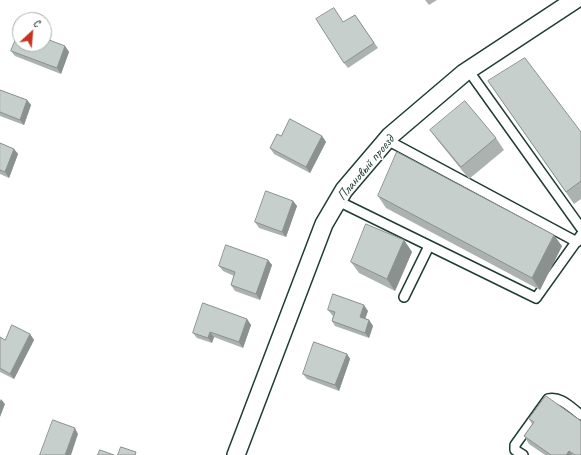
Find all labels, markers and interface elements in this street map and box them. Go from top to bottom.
north arrow [12,12,52,52]
text: С [31,15,42,30]
street label: Плановый проезд [334,132,398,204]

